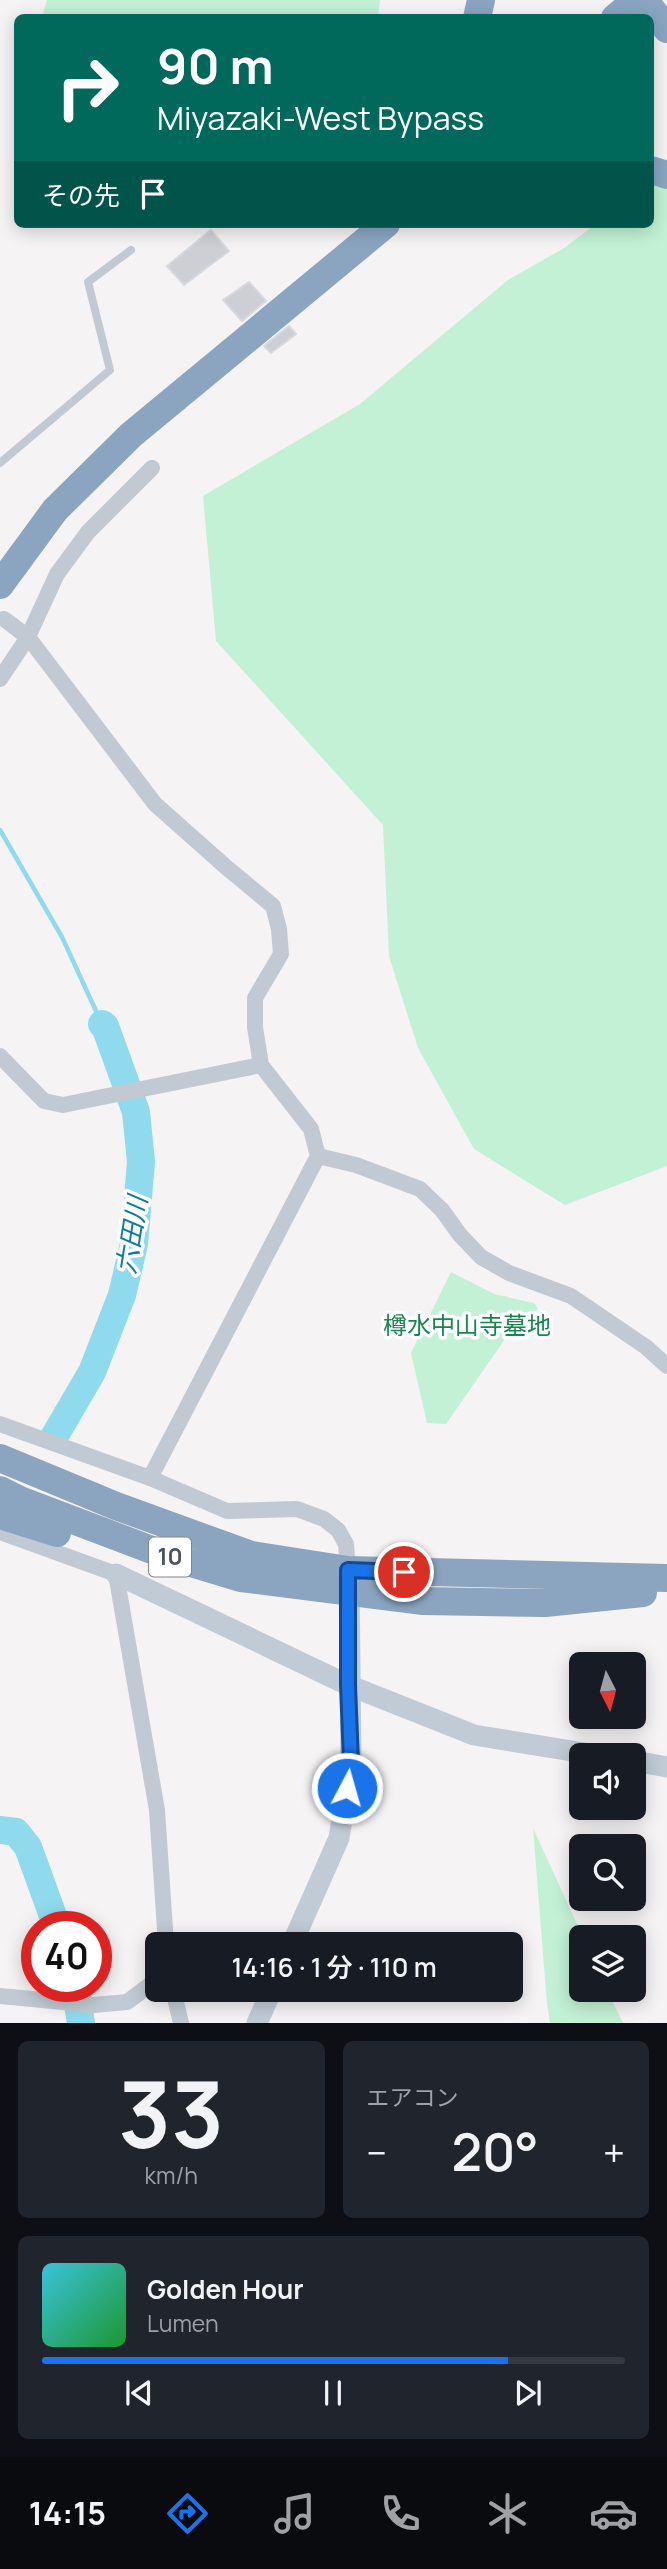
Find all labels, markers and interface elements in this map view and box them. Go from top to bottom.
text: 90 m [157,32,274,99]
icon: right [42,42,133,133]
text: Miyazaki-West Bypass [157,96,484,140]
icon: arrive [134,175,172,213]
text: その先 [42,177,120,213]
water label: 六田川 [107,1191,155,1276]
park label: 樽水中山寺墓地 [383,1308,551,1341]
road number: 10 [149,1538,191,1576]
pin [374,1542,434,1602]
icon: arrive [385,1553,423,1591]
north arrow [569,1652,646,1729]
map controls [569,1652,646,2002]
button: sound [569,1743,646,1820]
position arrow [310,1751,384,1825]
button: search [569,1834,646,1911]
speed limit sign: 40 [21,1911,112,2002]
button: layers [569,1925,646,2002]
text: 14:16 · 1 分 · 110 m [231,1949,437,1985]
text: 33 [118,2051,224,2175]
text: エアコン [367,2081,459,2113]
text: 20° [451,2116,539,2187]
text: − [367,2126,387,2178]
text: + [603,2126,625,2178]
text: km/h [145,2159,198,2191]
text: Golden Hour [147,2271,304,2307]
text: Lumen [147,2307,219,2339]
icon: previous [120,2374,158,2412]
icon: pause [314,2374,352,2412]
icon: next [509,2374,547,2412]
icon: directions [163,2489,212,2538]
icon: music [270,2489,319,2538]
icon: phone [376,2489,425,2538]
icon: climate [483,2489,532,2538]
icon: car [589,2489,638,2538]
text: 14:15 [29,2491,106,2535]

